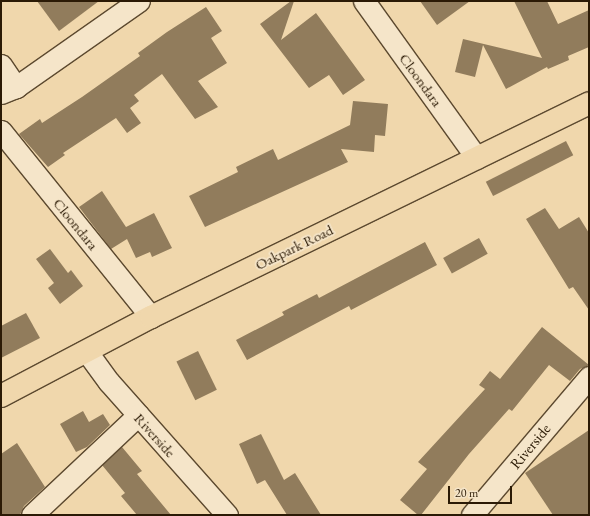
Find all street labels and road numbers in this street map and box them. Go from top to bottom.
street label: Cloondara [396,50,446,110]
street label: Cloondara [50,194,102,254]
street label: Oakpark Road [252,220,336,274]
street label: Riverside [130,409,180,461]
street label: Riverside [506,420,554,472]

